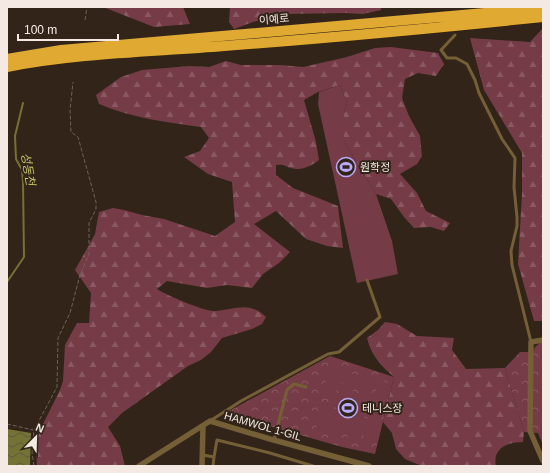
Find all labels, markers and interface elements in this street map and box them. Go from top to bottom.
street label: 이예로 [258,12,290,26]
scale bar [18,16,118,42]
text: 100 m [24,23,57,37]
water label: 성동천 [18,151,38,188]
sports icon: 원학정 [335,156,357,178]
place label: 원학정 [360,161,390,173]
sports icon: 테니스장 [337,397,359,419]
place label: 테니스장 [362,402,402,414]
street label: HAMWOL 1-GIL [223,409,303,443]
north arrow [16,417,56,457]
text: N [34,421,46,435]

